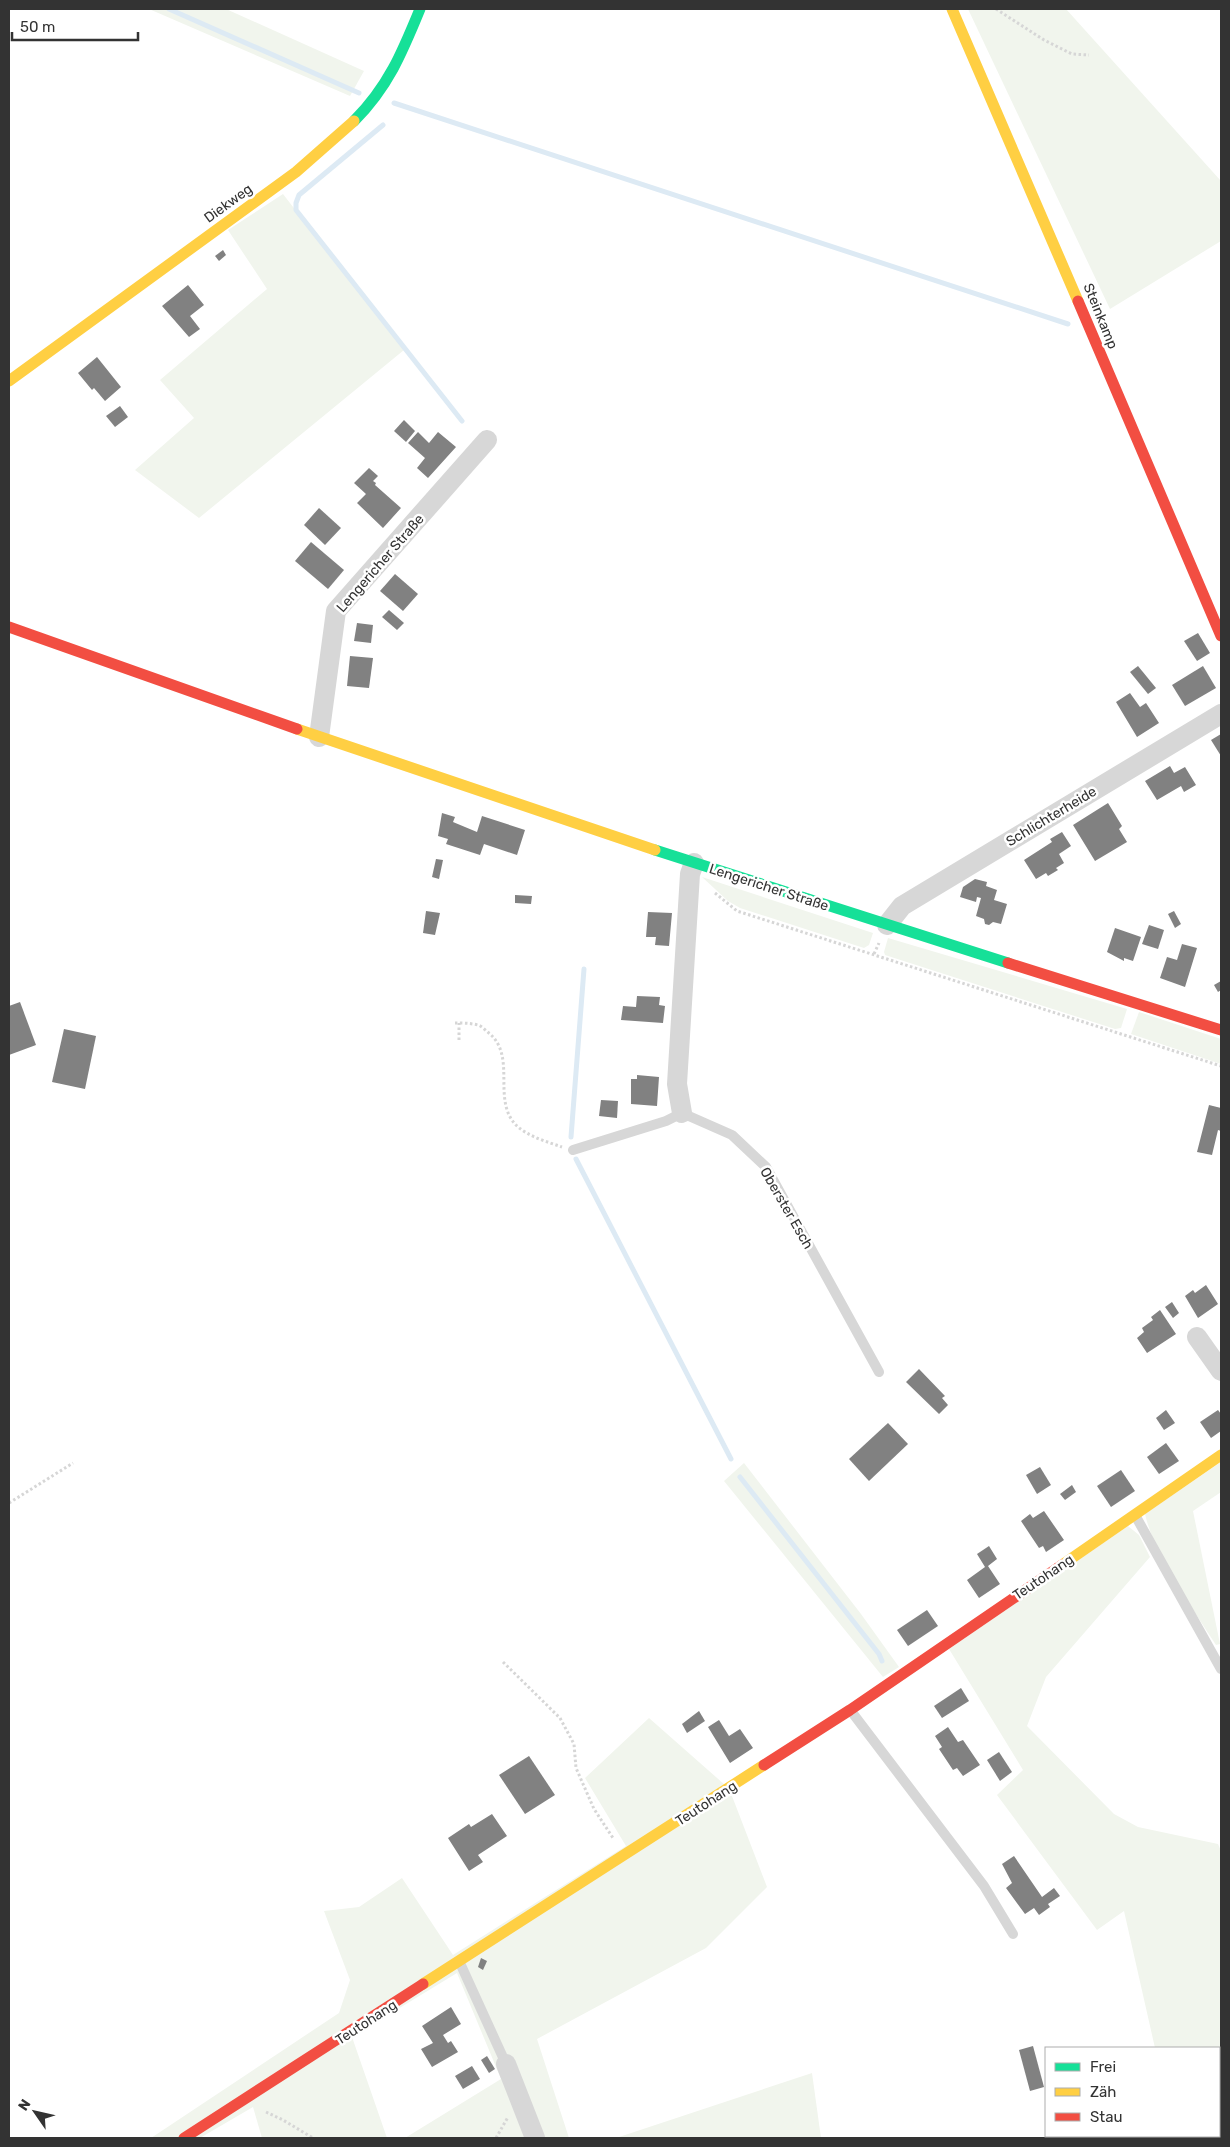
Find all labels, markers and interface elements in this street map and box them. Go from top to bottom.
scale bar [12,10,139,42]
text: 50 m [20,18,55,36]
street label: Diekweg [201,180,256,227]
street label: Steinkamp [1080,281,1121,352]
street label: Lengericher Straße [333,511,428,616]
street label: Schlichterheide [1003,783,1100,850]
street label: Lengericher Straße [707,860,831,915]
street label: Oberster Esch [756,1164,817,1252]
street label: Teutohang [1010,1551,1077,1604]
street label: Teutohang [672,1777,740,1830]
street label: Teutohang [332,1996,400,2049]
legend [1045,2047,1220,2137]
text: Frei [1090,2058,1116,2076]
text: Zäh [1090,2083,1116,2101]
north arrow [10,2087,60,2137]
text: N [15,2096,35,2114]
text: Stau [1090,2108,1123,2126]

